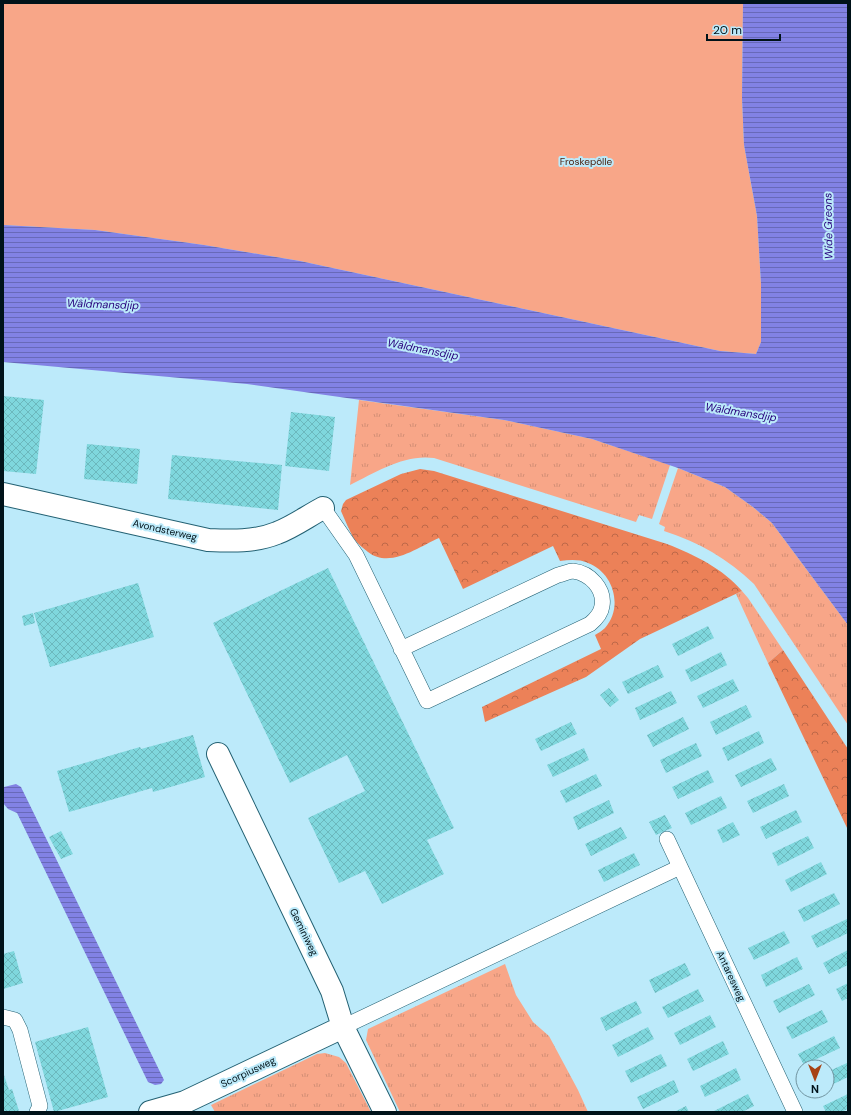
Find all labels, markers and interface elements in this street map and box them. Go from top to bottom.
scale bar [707,16,780,42]
text: 20 m [713,22,742,38]
park label: Froskepôlle [560,155,613,168]
water label: Wide Greons [820,192,836,259]
water label: Wâldmansdjip [67,296,139,312]
water label: Wâldmansdjip [386,335,460,363]
water label: Wâldmansdjip [704,399,778,425]
street label: Avondsterweg [132,516,199,544]
street label: Geminiweg [287,906,321,958]
street label: Antaresweg [714,949,749,1004]
street label: Scorpiusweg [218,1053,278,1090]
north arrow [795,1059,835,1099]
text: N [811,1082,819,1096]

